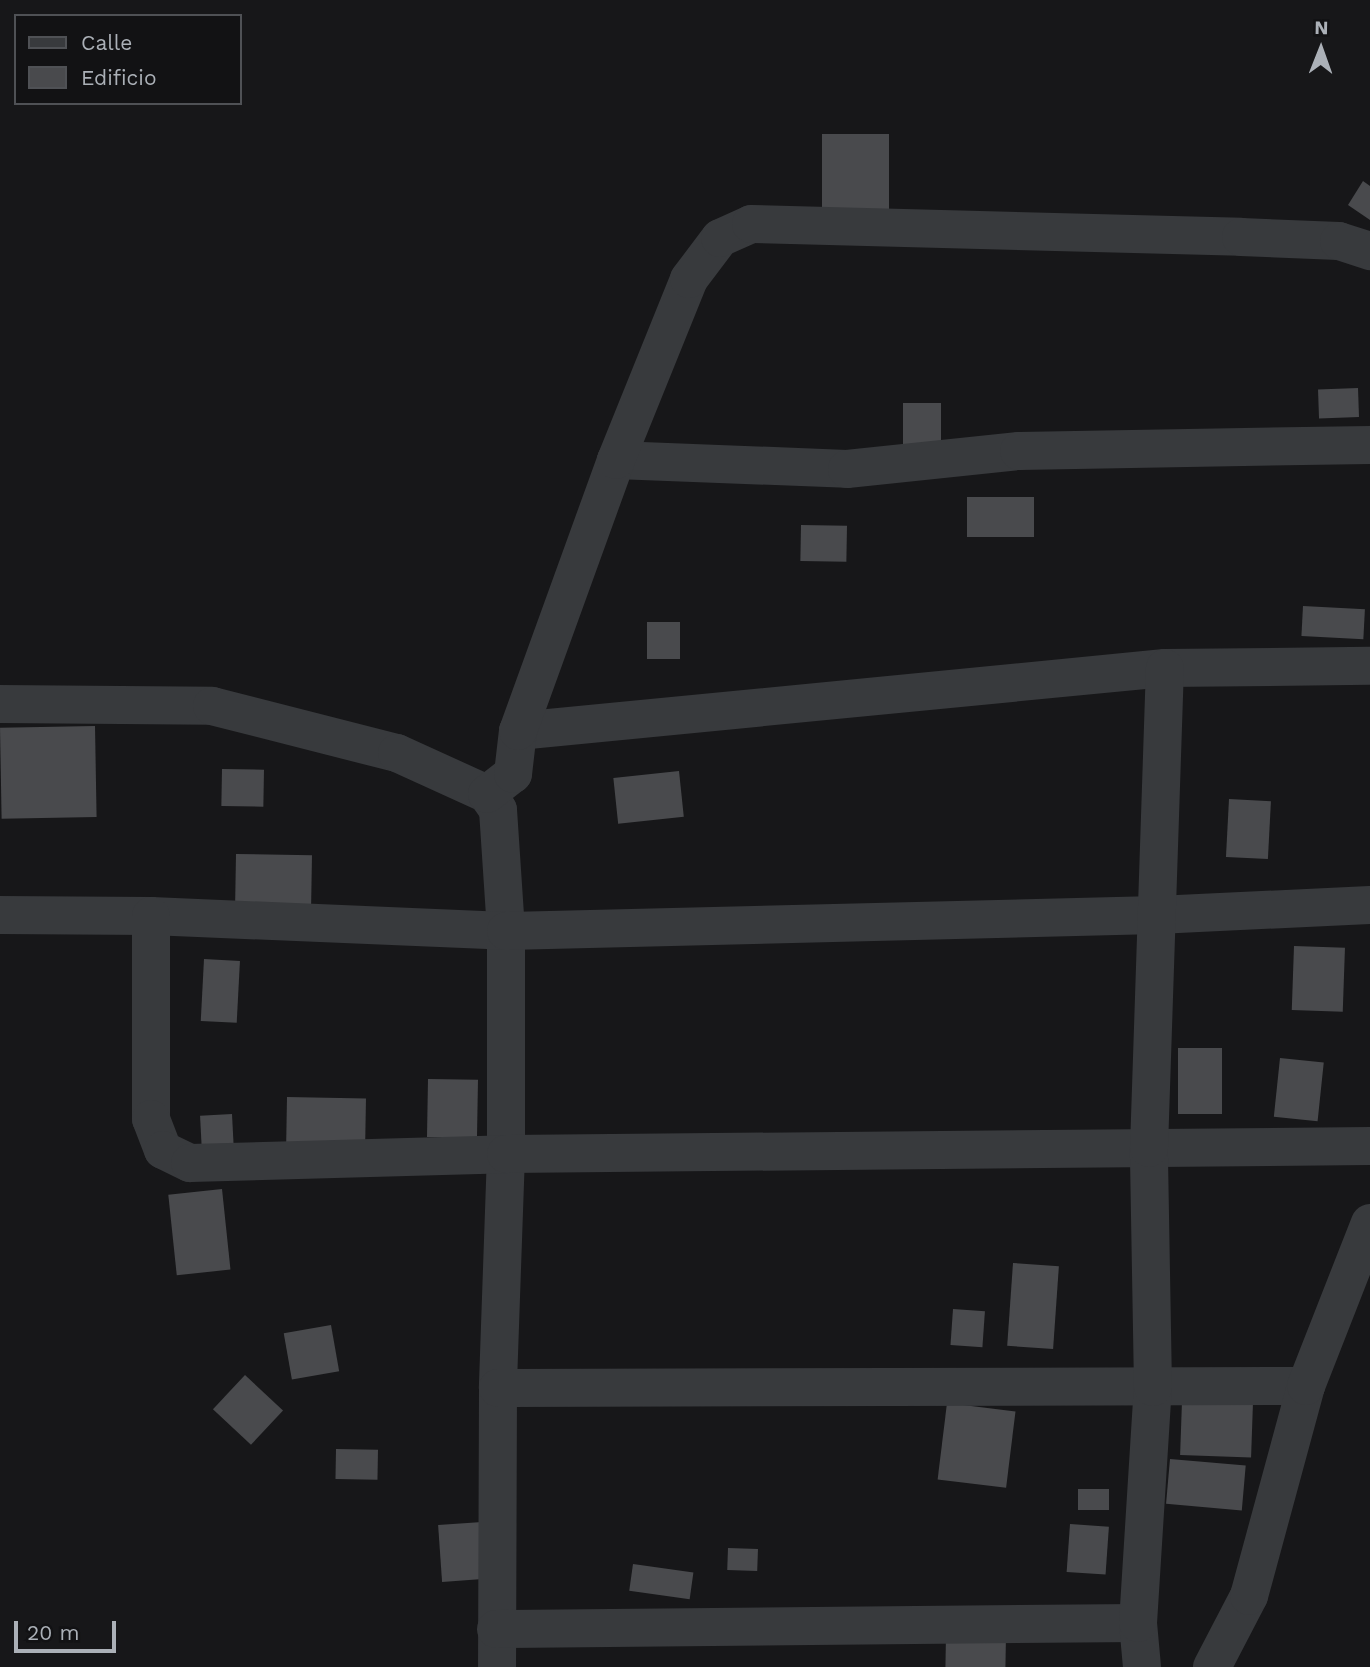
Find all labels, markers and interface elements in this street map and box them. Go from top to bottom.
legend [14,14,242,105]
north arrow [1286,14,1356,84]
text: N [1314,16,1329,39]
text: Calle [81,30,132,55]
text: Edificio [81,65,157,90]
scale bar [18,1608,119,1652]
text: 20 m [27,1620,79,1645]

